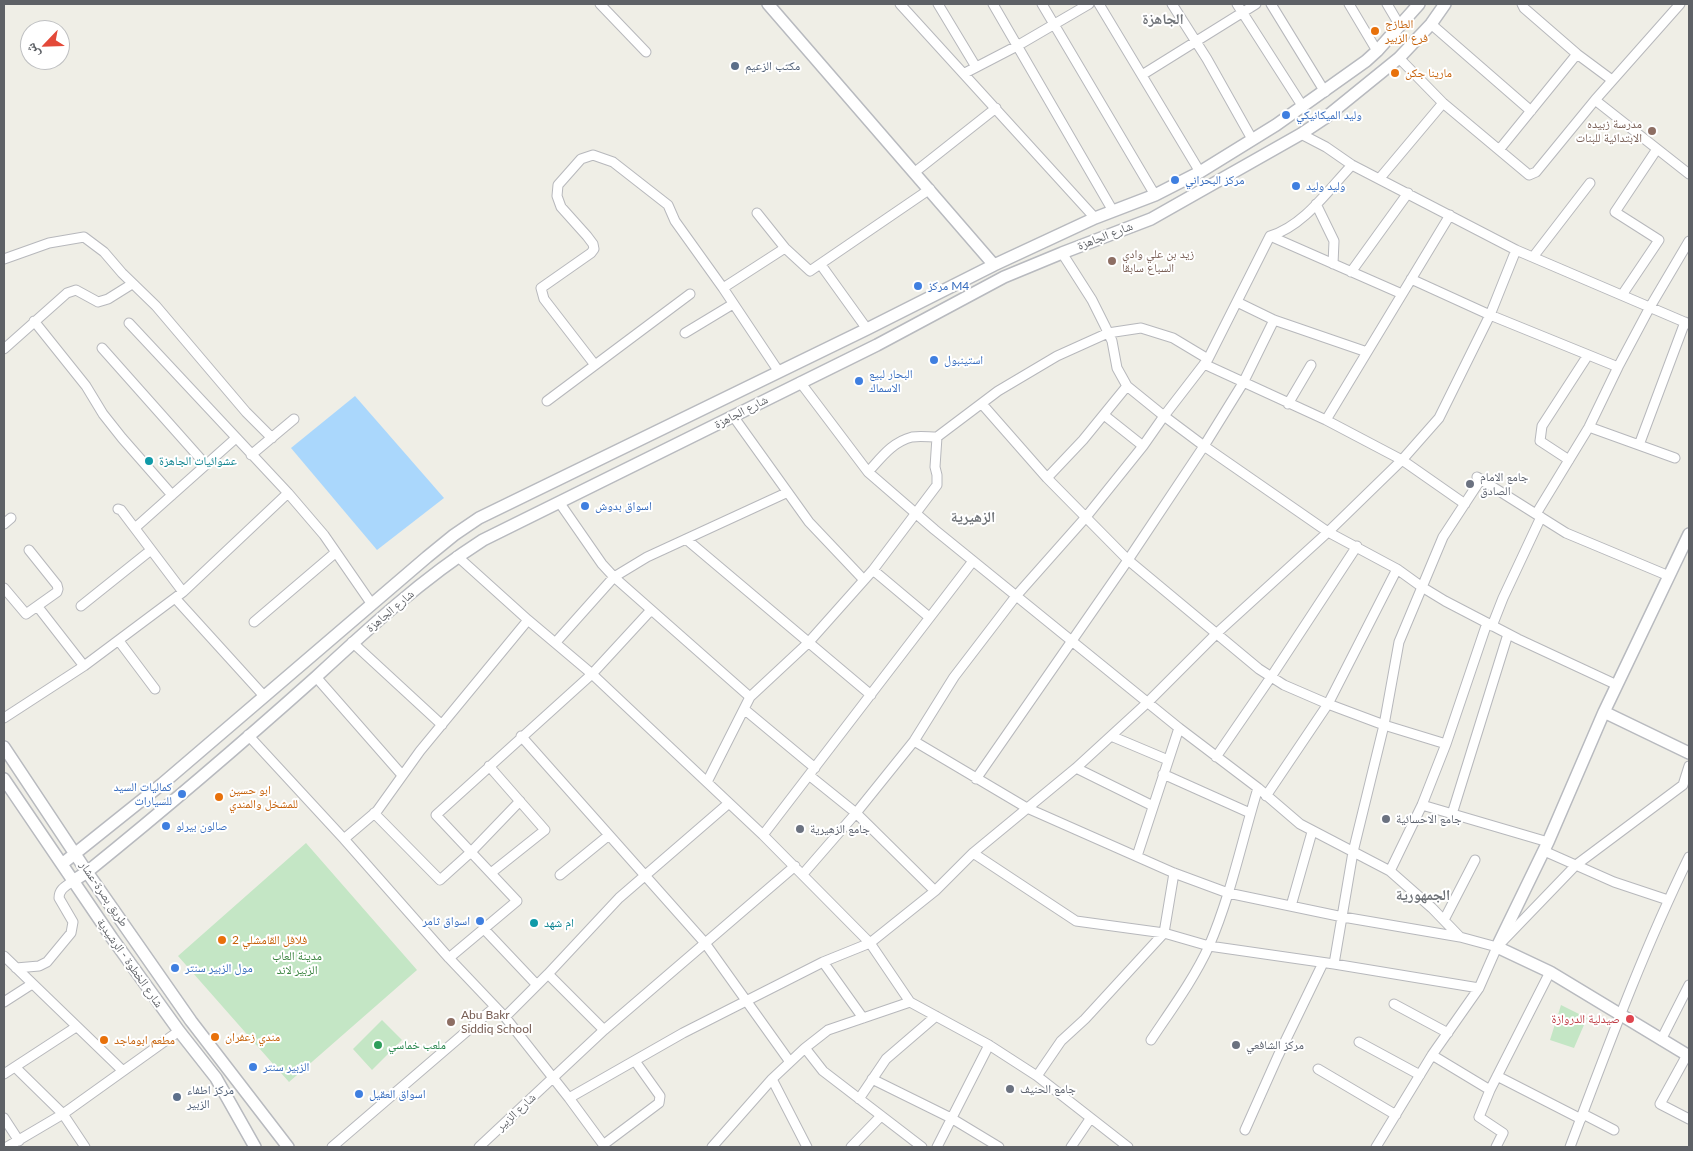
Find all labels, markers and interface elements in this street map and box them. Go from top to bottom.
district label: الجاهزة [1142,10,1184,28]
place label: الطازج فرع الزبير [1385,17,1428,45]
north arrow [20,20,70,70]
marker: الطازج فرع الزبير [1369,25,1381,37]
text: ش [21,41,43,61]
place label: مكتب الزعيم [745,59,800,73]
marker: مكتب الزعيم [729,60,741,72]
place label: مارينا جكن [1405,66,1452,80]
marker: مارينا جكن [1389,67,1401,79]
place label: وليد الميكانيكي [1296,108,1362,122]
marker: وليد الميكانيكي [1280,109,1292,121]
place label: مدرسة زبيده الابتدائية للبنات [1576,117,1642,145]
marker: مدرسة زبيده الابتدائية للبنات [1646,125,1658,137]
place label: مركز البحراني [1185,173,1244,187]
marker: مركز البحراني [1169,174,1181,186]
place label: وليد وليد [1306,179,1345,193]
marker: وليد وليد [1290,180,1302,192]
street label: شارع الجاهزة [1075,219,1135,253]
place label: زيد بن علي وادي السباع سابقا [1122,247,1194,275]
marker: زيد بن علي وادي السباع سابقا [1106,255,1118,267]
place label: مركز M4 [928,279,969,293]
marker: مركز M4 [912,280,924,292]
place label: استينبول [944,353,983,367]
marker: استينبول [928,354,940,366]
place label: البحار لبيع الاسماك [869,367,913,395]
marker: البحار لبيع الاسماك [853,375,865,387]
street label: شارع الجاهزة [712,392,770,432]
place label: عشوائيات الجاهزة [159,454,237,468]
marker: عشوائيات الجاهزة [143,455,155,467]
place label: جامع الامام الصادق [1480,470,1528,498]
marker: جامع الامام الصادق [1464,478,1476,490]
place label: اسواق بدوش [595,499,652,513]
marker: اسواق بدوش [579,500,591,512]
district label: الزهيرية [951,508,995,526]
street label: شارع الجاهزة [363,587,417,635]
place label: كماليات السيد للسيارات [113,780,172,808]
place label: ابو حسين للمشخل والمندي [229,783,298,811]
marker: كماليات السيد للسيارات [176,788,188,800]
marker: ابو حسين للمشخل والمندي [213,791,225,803]
place label: جامع الاحسائية [1396,812,1462,826]
marker: جامع الاحسائية [1380,813,1392,825]
place label: صالون بيرلو [176,819,227,833]
marker: صالون بيرلو [160,820,172,832]
place label: جامع الزهيرية [810,822,870,836]
marker: جامع الزهيرية [794,823,806,835]
street label: طريق بصرة-عشار [77,858,131,930]
district label: الجمهورية [1396,886,1450,904]
place label: اسواق ثامر [422,914,470,928]
marker: اسواق ثامر [474,915,486,927]
street label: شارع الخطوة - الرشيدية [94,916,166,1010]
place label: ام شهد [544,916,574,930]
marker: ام شهد [528,917,540,929]
place label: فلافل القامشلي 2 [232,933,307,947]
marker: فلافل القامشلي 2 [216,934,228,946]
park label: مدينة العاب الزبير لاند [272,949,322,977]
place label: مول الزبير سنتر [185,961,253,975]
marker: مول الزبير سنتر [169,962,181,974]
place label: Abu Bakr Siddiq School [461,1008,532,1036]
place label: صيدلية الدروازة [1551,1012,1620,1026]
marker: صيدلية الدروازة [1624,1013,1636,1025]
marker: Abu Bakr Siddiq School [445,1016,457,1028]
place label: مندي زعفران [225,1030,280,1044]
marker: مندي زعفران [209,1031,221,1043]
place label: مطعم ابوماجد [114,1033,175,1047]
marker: مطعم ابوماجد [98,1034,110,1046]
place label: ملعب خماسي [388,1038,446,1052]
place label: مركز الشافعي [1246,1038,1304,1052]
marker: ملعب خماسي [372,1039,384,1051]
marker: مركز الشافعي [1230,1039,1242,1051]
place label: الزبير سنتر [263,1060,309,1074]
marker: الزبير سنتر [247,1061,259,1073]
place label: جامع الحنيف [1020,1082,1076,1096]
place label: مركز اطفاء الزبير [187,1083,234,1111]
marker: جامع الحنيف [1004,1083,1016,1095]
place label: اسواق العقيل [369,1087,425,1101]
marker: اسواق العقيل [353,1088,365,1100]
street label: شارع الزبير [493,1090,539,1134]
marker: مركز اطفاء الزبير [171,1091,183,1103]

